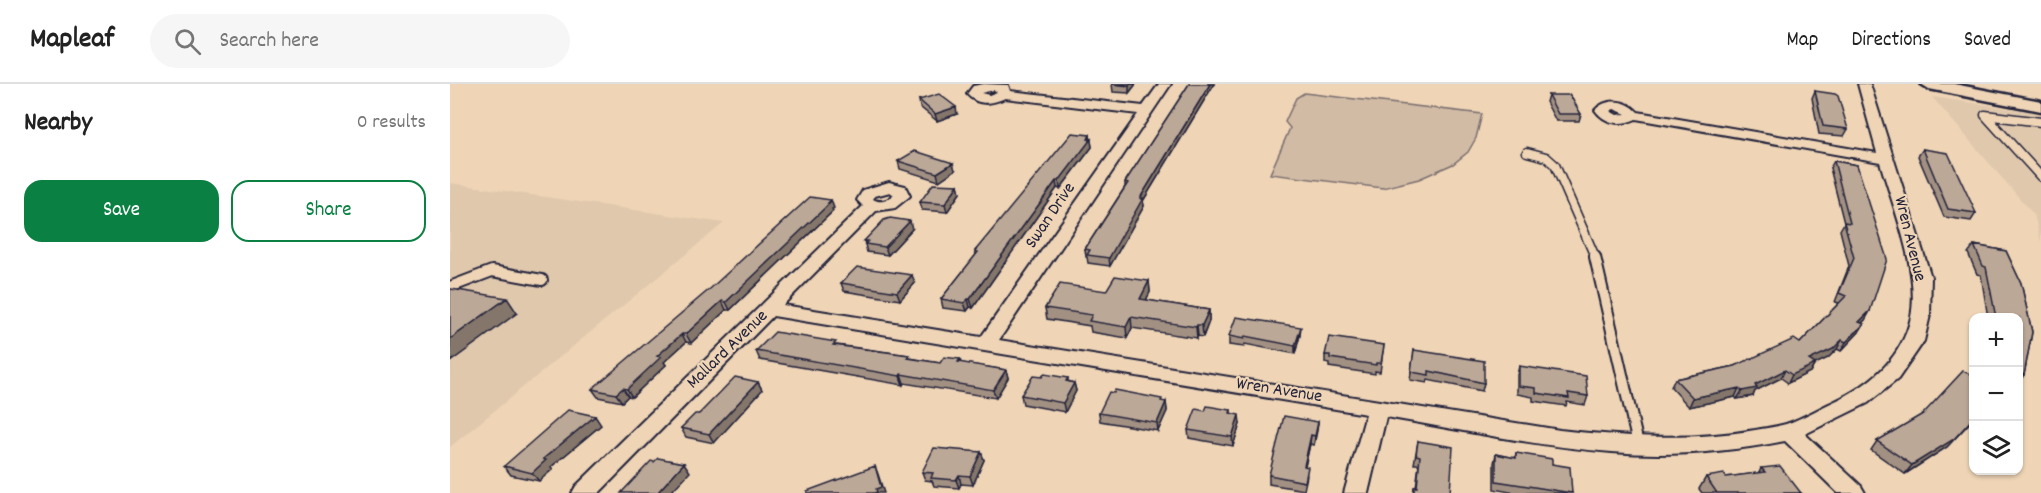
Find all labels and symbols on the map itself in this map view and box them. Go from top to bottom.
street label: Swan Drive [1020,178,1082,254]
street label: Wren Avenue [1886,194,1932,284]
street label: Mallard Avenue [682,305,774,395]
street label: Wren Avenue [1234,372,1324,410]

